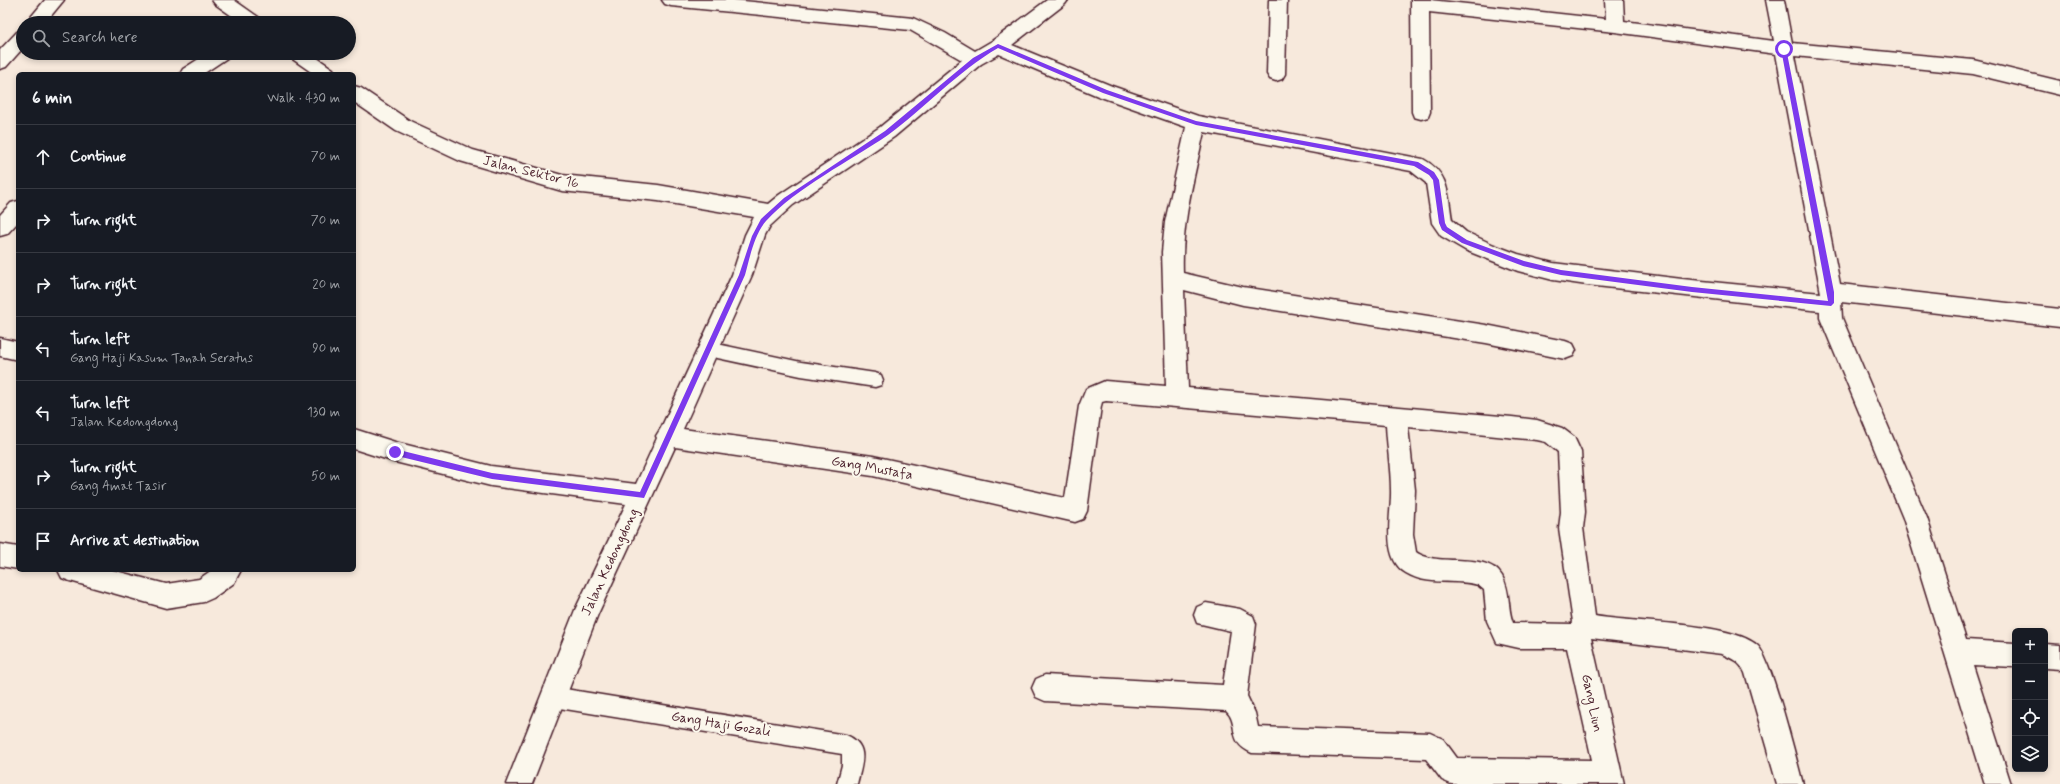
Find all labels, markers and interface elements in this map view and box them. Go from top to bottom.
search box [16,16,356,60]
icon: search [30,27,52,49]
text: Search here [62,28,138,48]
route start [1775,40,1793,58]
text: 6 min [32,87,72,109]
text: Walk · 430 m [267,90,340,107]
icon: ahead [32,146,54,168]
text: Continue [70,147,126,167]
text: 70 m [311,148,340,165]
street label: Jalan Sektor 16 [481,151,581,193]
icon: right [32,210,54,232]
text: Turn right [70,211,137,231]
text: 70 m [311,212,340,229]
icon: right [32,274,54,296]
text: Turn right [70,275,137,295]
text: 20 m [312,276,340,293]
text: Turn left [70,330,130,350]
icon: left [32,338,54,360]
text: 90 m [312,340,340,357]
text: Gang Haji Kasum Tanah Seratus [70,350,253,367]
text: Turn left [70,394,130,414]
icon: left [32,402,54,424]
text: 130 m [307,404,340,421]
text: Jalan Kedongdong [70,414,178,431]
route end [386,443,404,461]
street label: Gang Mustafa [830,452,914,485]
text: Turn right [70,458,137,478]
icon: right [32,466,54,488]
text: 50 m [311,468,340,485]
text: Gang Amat Tasir [70,478,166,495]
street label: Jalan Kedongdong [577,505,643,619]
icon: arrive [32,530,54,552]
text: Arrive at destination [70,531,199,551]
map controls [2012,628,2048,772]
button: + [2012,628,2048,664]
button: − [2012,664,2048,700]
street label: Gang Liun [1576,672,1607,734]
button: locate [2012,700,2048,736]
street label: Gang Haji Gozali [670,707,772,742]
button: layers [2012,736,2048,772]

